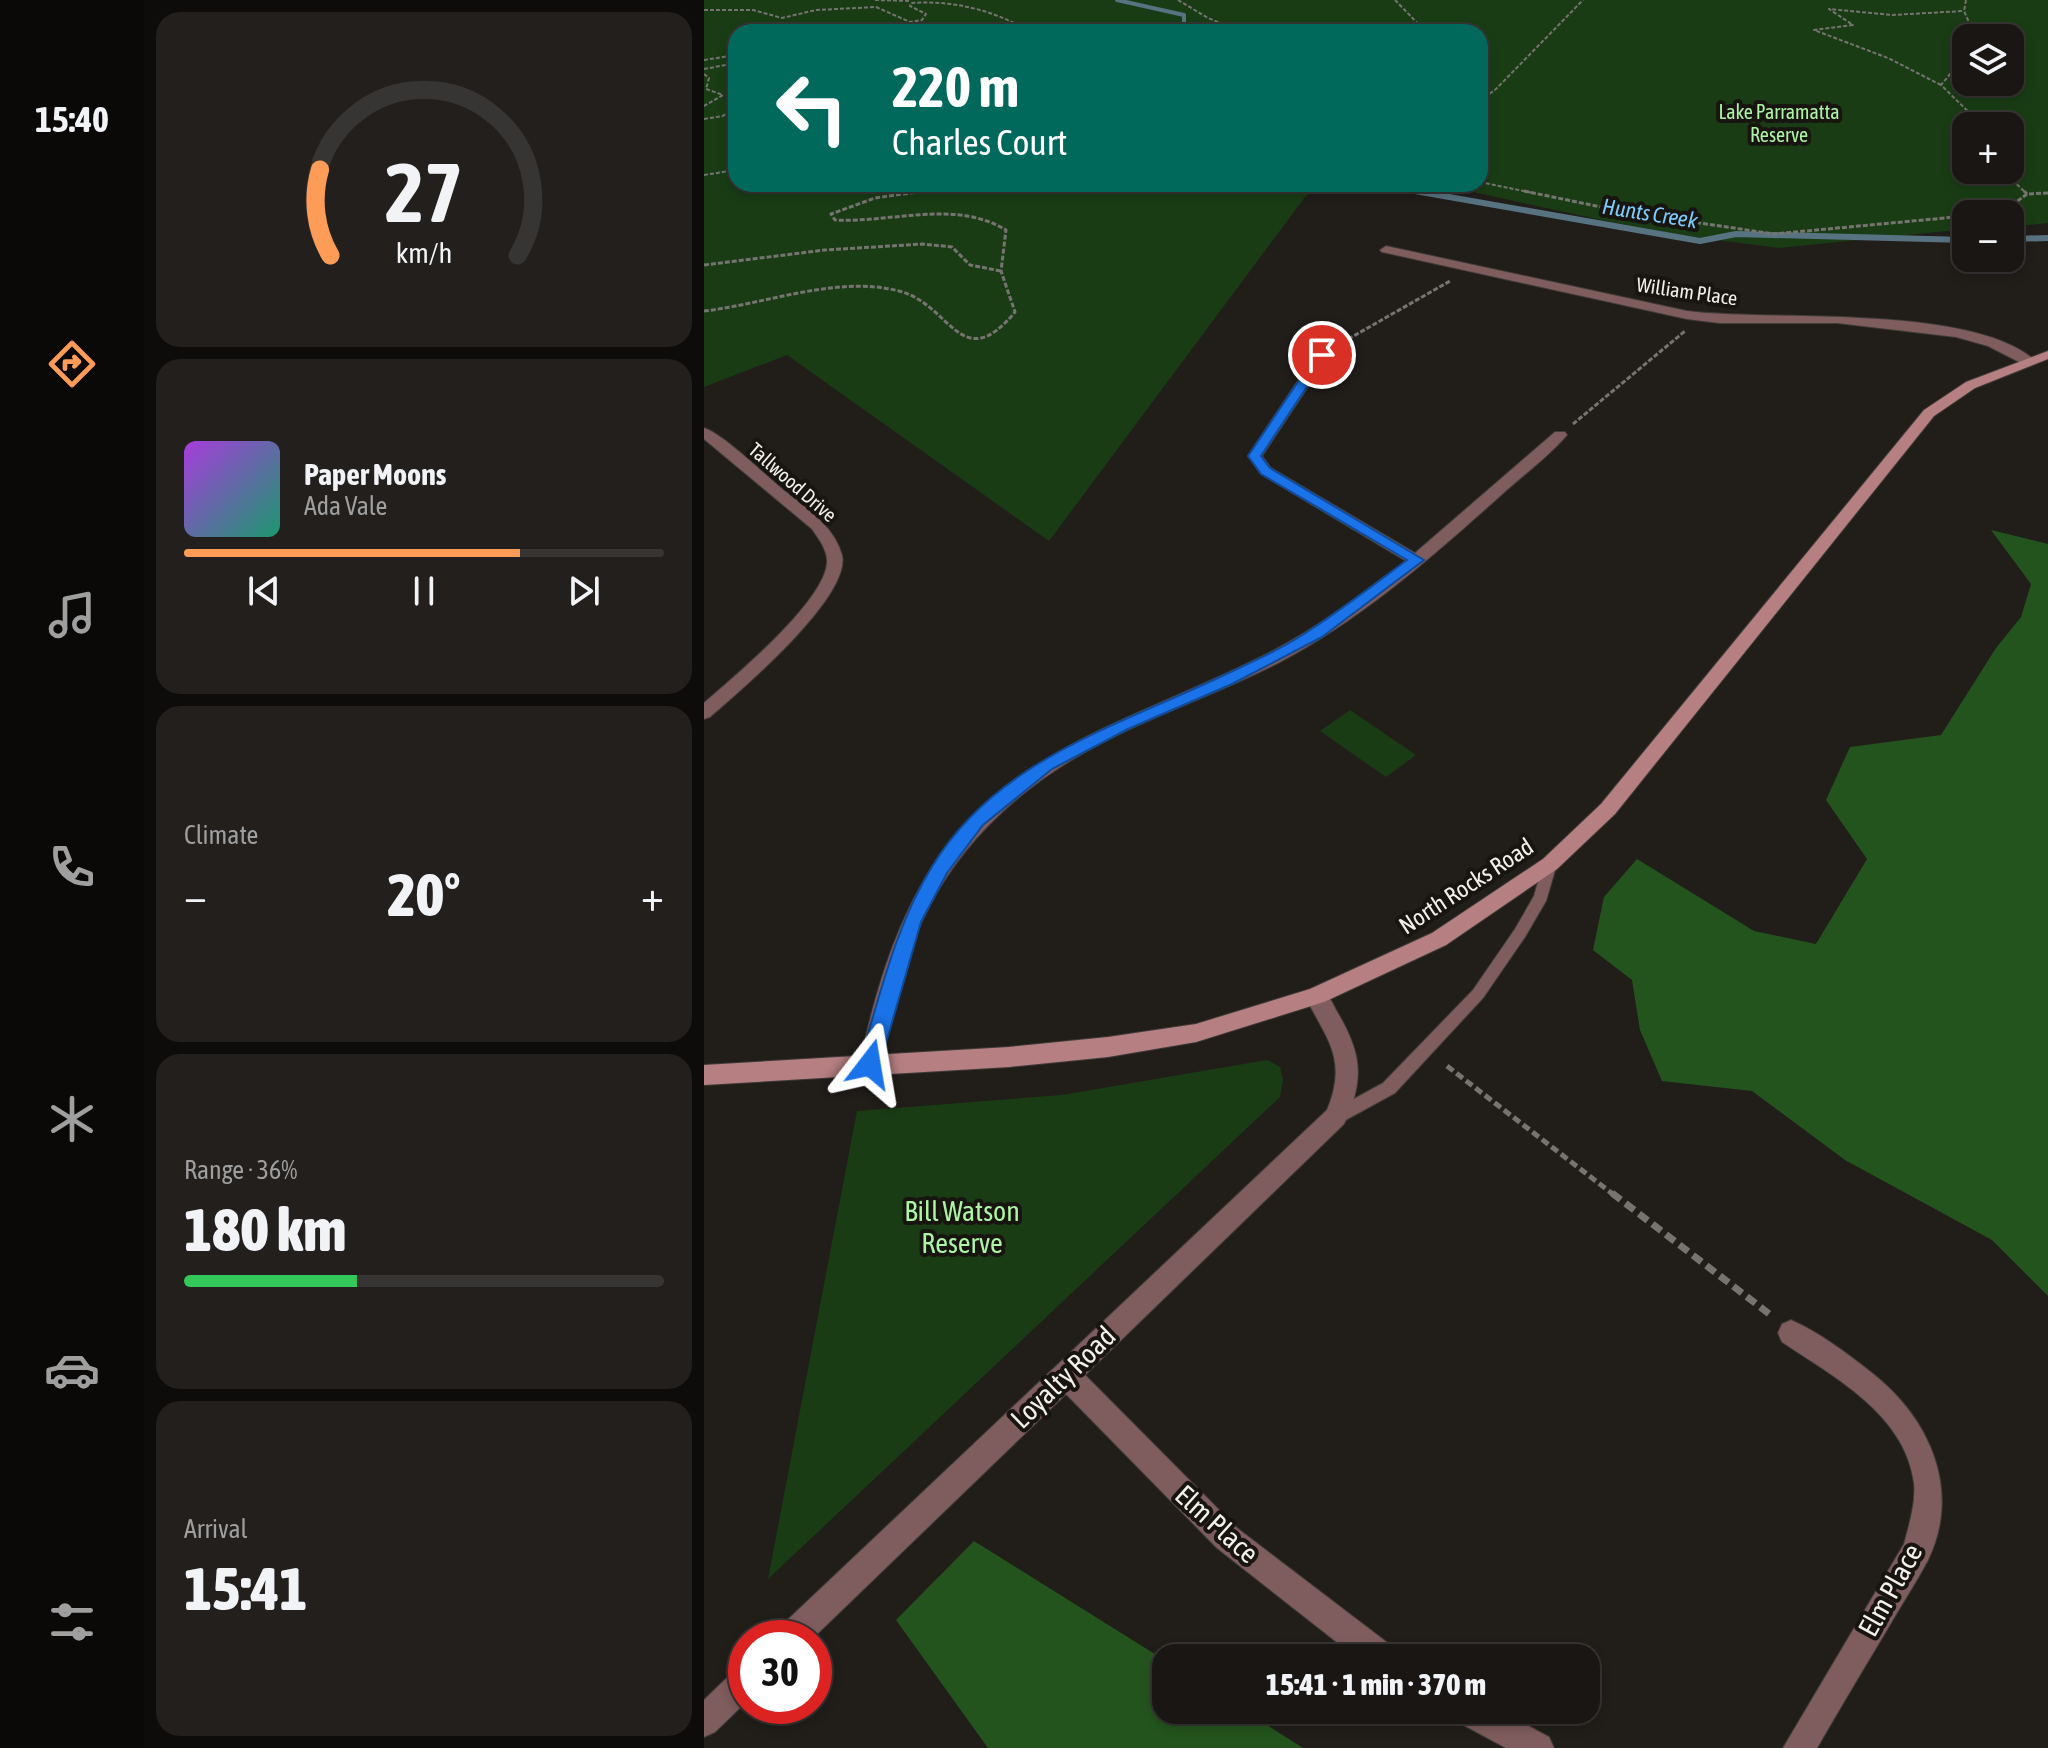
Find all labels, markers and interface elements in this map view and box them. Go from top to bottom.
map controls [1952,24,2024,272]
button: layers [1952,24,2024,96]
text: 220 m [892,55,1019,119]
icon: left [760,56,864,160]
text: 15:40 [35,98,109,140]
park label: Lake Parramatta Reserve [1718,100,1840,146]
button: + [1952,112,2024,184]
text: Charles Court [892,121,1067,163]
text: 27 [385,143,463,239]
water label: Hunts Creek [1600,193,1700,233]
button: − [1952,200,2024,272]
text: km/h [396,236,452,269]
street label: William Place [1635,273,1739,309]
pin [1288,321,1356,389]
icon: arrive [1300,333,1344,377]
icon: directions [44,336,100,392]
street label: Tallwood Drive [744,438,842,526]
text: Paper Moons [304,457,446,491]
text: Ada Vale [304,491,387,521]
icon: previous [242,569,286,613]
icon: pause [402,569,446,613]
icon: next [562,569,606,613]
icon: music [44,587,100,643]
text: Climate [184,820,258,850]
street label: North Rocks Road [1394,833,1538,939]
icon: phone [44,839,100,895]
text: 20° [388,860,460,929]
text: − [184,870,207,920]
text: + [641,870,664,920]
position arrow [828,1022,912,1106]
icon: climate [44,1091,100,1147]
text: Range · 36% [184,1155,297,1185]
text: 180 km [184,1195,346,1264]
park label: Bill Watson Reserve [904,1195,1020,1259]
street label: Loyalty Road [1004,1320,1122,1434]
icon: car [44,1342,100,1398]
street label: Elm Place [1169,1478,1265,1570]
text: Arrival [184,1514,248,1544]
street label: Elm Place [1852,1538,1928,1642]
text: 15:41 [184,1554,307,1623]
icon: filters [44,1594,100,1650]
speed limit sign: 30 [728,1620,832,1724]
text: 15:41 · 1 min · 370 m [1266,1667,1486,1701]

